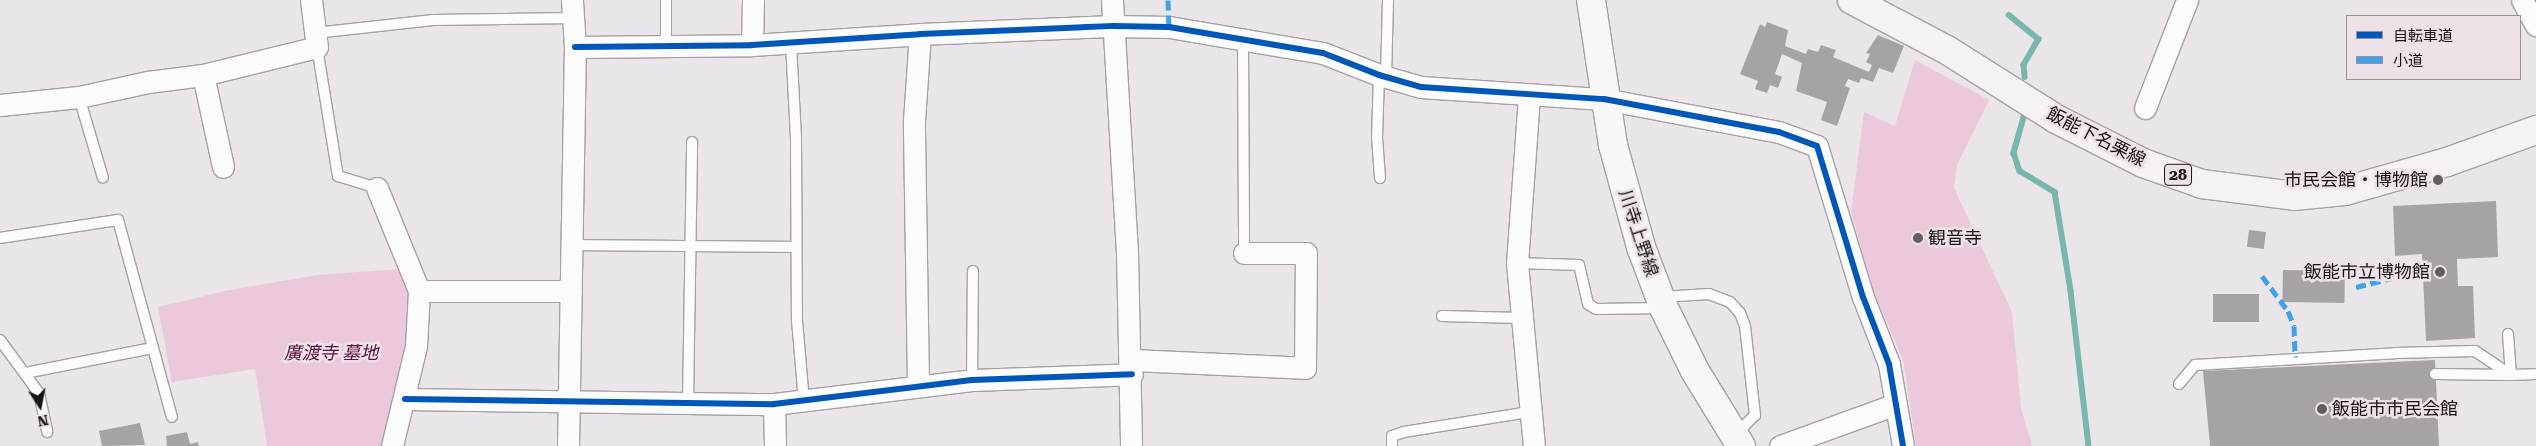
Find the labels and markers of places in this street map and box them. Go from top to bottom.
place label: 市民会館・博物館 [2284,169,2428,191]
marker: 市民会館・博物館 [2432,174,2444,186]
place label: 観音寺 [1928,227,1982,249]
marker: 観音寺 [1912,232,1924,244]
place label: 飯能市立博物館 [2304,261,2430,283]
marker: 飯能市立博物館 [2434,266,2446,278]
place label: 飯能市市民会館 [2332,398,2458,420]
marker: 飯能市市民会館 [2316,403,2328,415]

